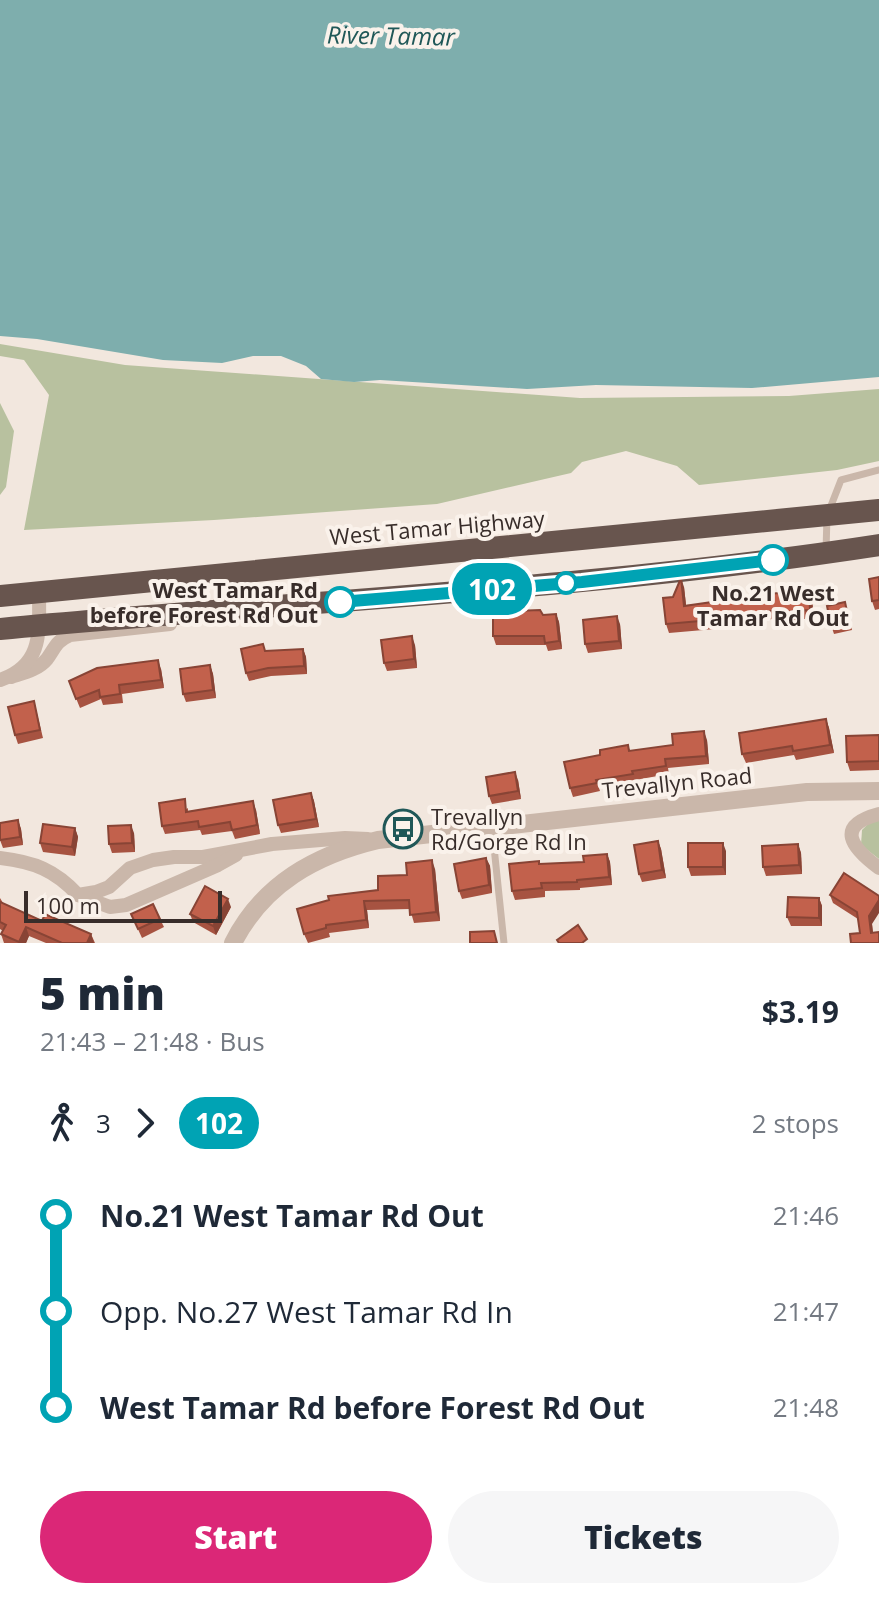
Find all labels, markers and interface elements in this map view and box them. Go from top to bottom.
water label: River Tamar [327,17,457,53]
street label: West Tamar Highway [328,503,547,551]
marker: No.21 West Tamar Rd Out [758,545,788,575]
line badge: 102 [446,563,538,615]
text: 102 [468,570,516,608]
unlabelled marker [555,572,577,594]
place label: West Tamar Rd before Forest Rd Out [90,574,318,629]
place label: No.21 West Tamar Rd Out [697,577,849,632]
marker: West Tamar Rd before Forest Rd Out [325,587,355,617]
street label: Trevallyn Road [601,759,753,805]
place label: Trevallyn Rd/Gorge Rd In [431,801,587,856]
bus stop icon: Trevallyn Rd/Gorge Rd In [382,808,424,850]
scale bar [24,887,222,923]
text: 100 m [36,890,100,920]
text: 5 min [40,963,165,1023]
text: $3.19 [762,991,839,1032]
text: 21:43 – 21:48 · Bus [40,1023,265,1059]
icon: walk [40,1101,84,1145]
icon: forward [123,1101,167,1145]
text: 102 [195,1104,243,1142]
text: 3 [96,1105,111,1141]
text: 2 stops [752,1105,839,1141]
text: No.21 West Tamar Rd Out [100,1195,484,1236]
text: 21:46 [773,1197,839,1233]
text: Opp. No.27 West Tamar Rd In [100,1291,513,1332]
text: 21:47 [773,1293,839,1329]
text: West Tamar Rd before Forest Rd Out [100,1387,645,1428]
text: 21:48 [773,1389,839,1425]
button: Start [40,1491,432,1583]
button: Tickets [448,1491,839,1583]

